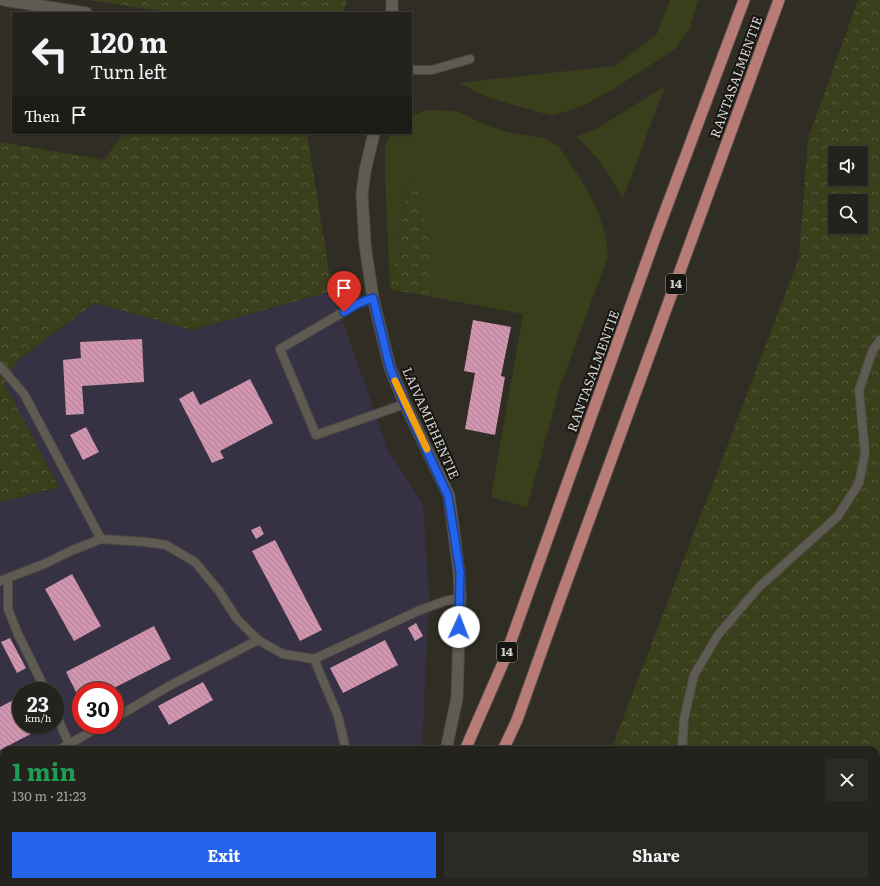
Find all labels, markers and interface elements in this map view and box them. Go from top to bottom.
street label: RANTASALMENTIE [705,13,766,140]
text: 120 m [90,20,167,62]
icon: left [24,28,76,80]
text: Turn left [90,58,167,85]
text: Then [24,104,60,127]
icon: arrive [68,104,90,126]
map controls [828,146,868,234]
button: sound [828,146,868,186]
button: search [828,194,868,234]
pin [327,271,361,312]
road number: 14 [666,274,686,294]
icon: arrive [333,277,355,299]
street label: RANTASALMENTIE [562,307,623,434]
street label: LAIVAMIEHENTIE [398,364,465,482]
position arrow [438,606,480,648]
road number: 14 [497,642,517,662]
speed limit sign: 30 [72,682,124,734]
text: 23 [27,688,49,718]
text: km/h [25,710,51,725]
text: 1 min [12,753,76,788]
button: close [826,759,868,801]
text: 130 m · 21:23 [12,786,86,805]
button: Exit [12,832,436,878]
button: Share [444,832,868,878]

